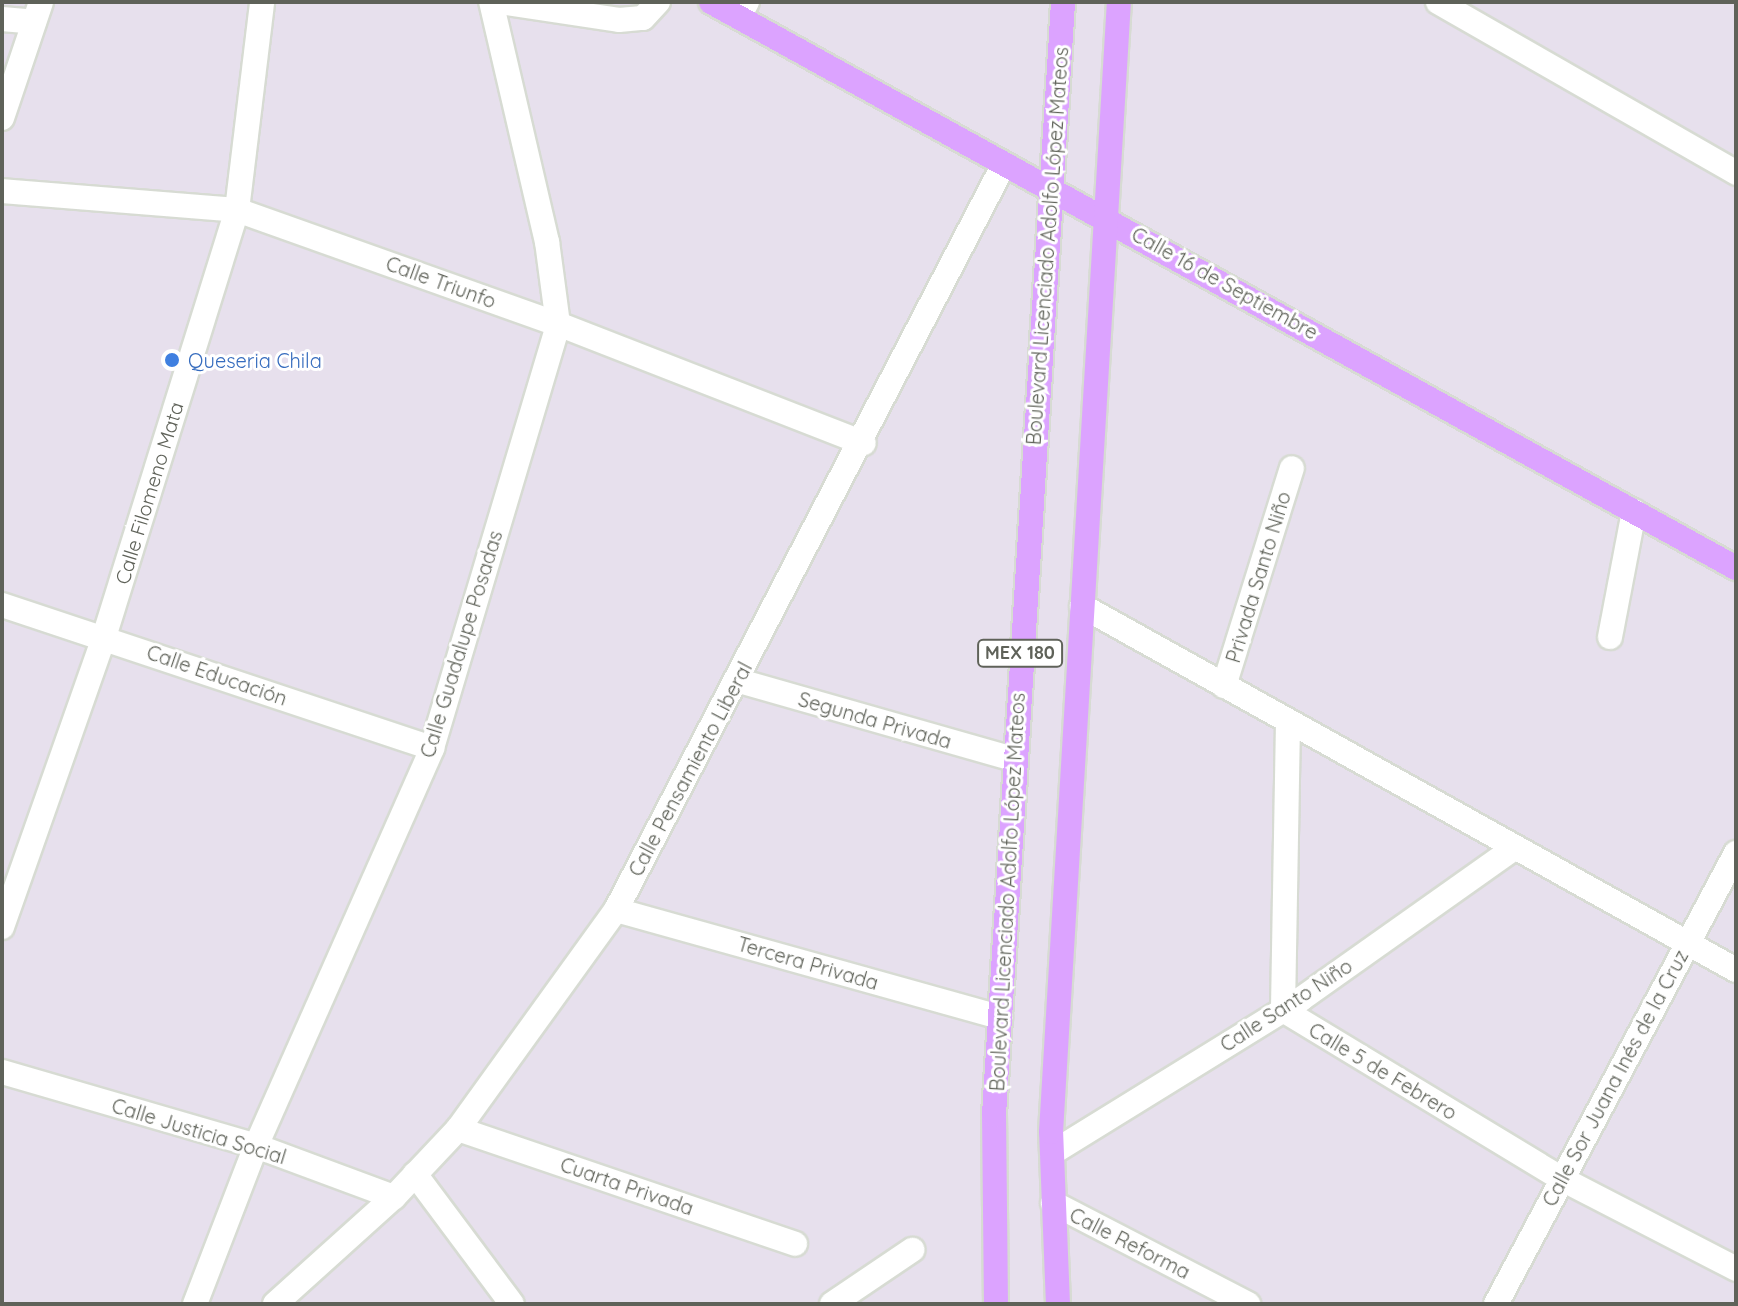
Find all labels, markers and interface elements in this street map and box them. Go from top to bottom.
street label: Boulevard Licenciado Adolfo López Mateos [1021,46,1073,446]
street label: Calle 16 de Septiembre [1128,222,1322,344]
street label: Calle Triunfo [383,251,499,313]
place label: Queseria Chila [188,348,322,372]
marker: Queseria Chila [163,351,181,369]
street label: Calle Filomeno Mata [110,399,188,587]
street label: Privada Santo Niño [1221,488,1295,666]
street label: Calle Guadalupe Posadas [415,527,507,761]
road number: MEX 180 [976,639,1064,667]
street label: Calle Educación [144,640,290,710]
street label: Calle Pensamiento Liberal [623,658,757,880]
street label: Segunda Privada [796,687,954,753]
street label: Boulevard Licenciado Adolfo López Mateos [985,692,1029,1092]
street label: Tercera Privada [735,931,881,995]
street label: Calle Sor Juana Inés de la Cruz [1537,946,1693,1210]
street label: Calle Santo Niño [1215,953,1357,1057]
street label: Calle 5 de Febrero [1305,1017,1461,1125]
street label: Calle Justicia Social [109,1093,289,1169]
street label: Cuarta Privada [557,1152,697,1220]
street label: Calle Reforma [1066,1202,1194,1284]

